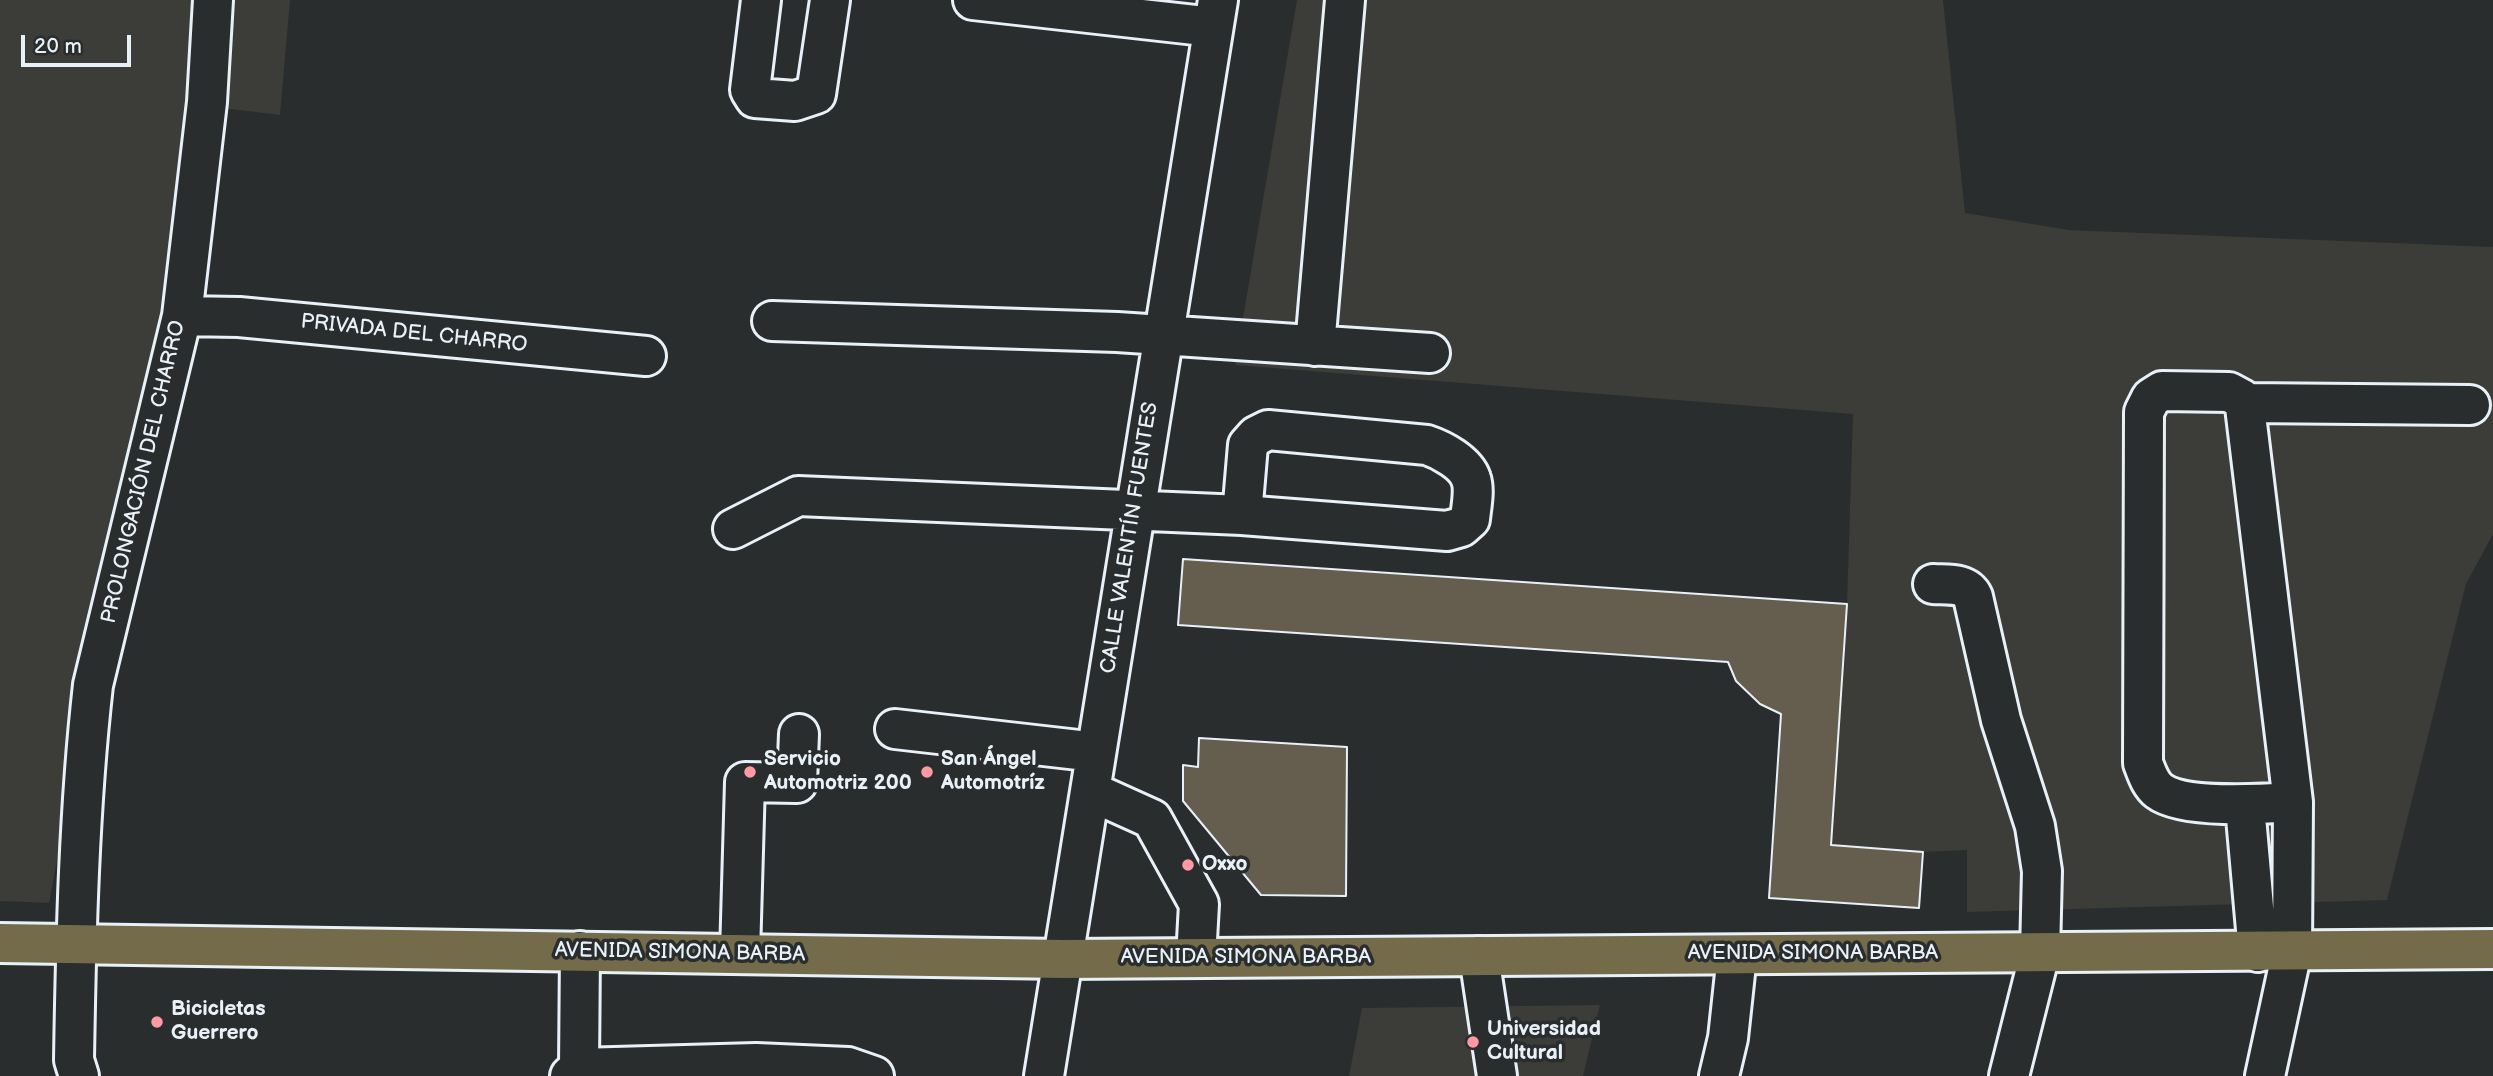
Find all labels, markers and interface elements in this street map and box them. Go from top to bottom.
scale bar [24,21,135,65]
text: 20 m [34,34,82,59]
street label: PRIVADA DEL CHARRO [299,310,529,358]
street label: PROLONGACIÓN DEL CHARRO [97,318,191,626]
street label: CALLE VALENTÍN FUENTES [1096,400,1164,676]
place label: Servicio Automotriz 200 [764,747,912,797]
place label: San Ángel Automotríz [941,747,1045,797]
marker: Servicio Automotriz 200 [742,764,758,780]
marker: San Ángel Automotríz [919,764,935,780]
place label: Oxxo [1202,852,1248,878]
marker: Oxxo [1180,857,1196,873]
street label: AVENIDA SIMONA BARBA [555,938,805,968]
street label: AVENIDA SIMONA BARBA [1688,941,1938,967]
street label: AVENIDA SIMONA BARBA [1121,945,1371,971]
place label: Bicicletas Guerrero [171,997,265,1047]
marker: Bicicletas Guerrero [149,1014,165,1030]
place label: Universidad Cultural [1487,1017,1601,1067]
marker: Universidad Cultural [1465,1034,1481,1050]

